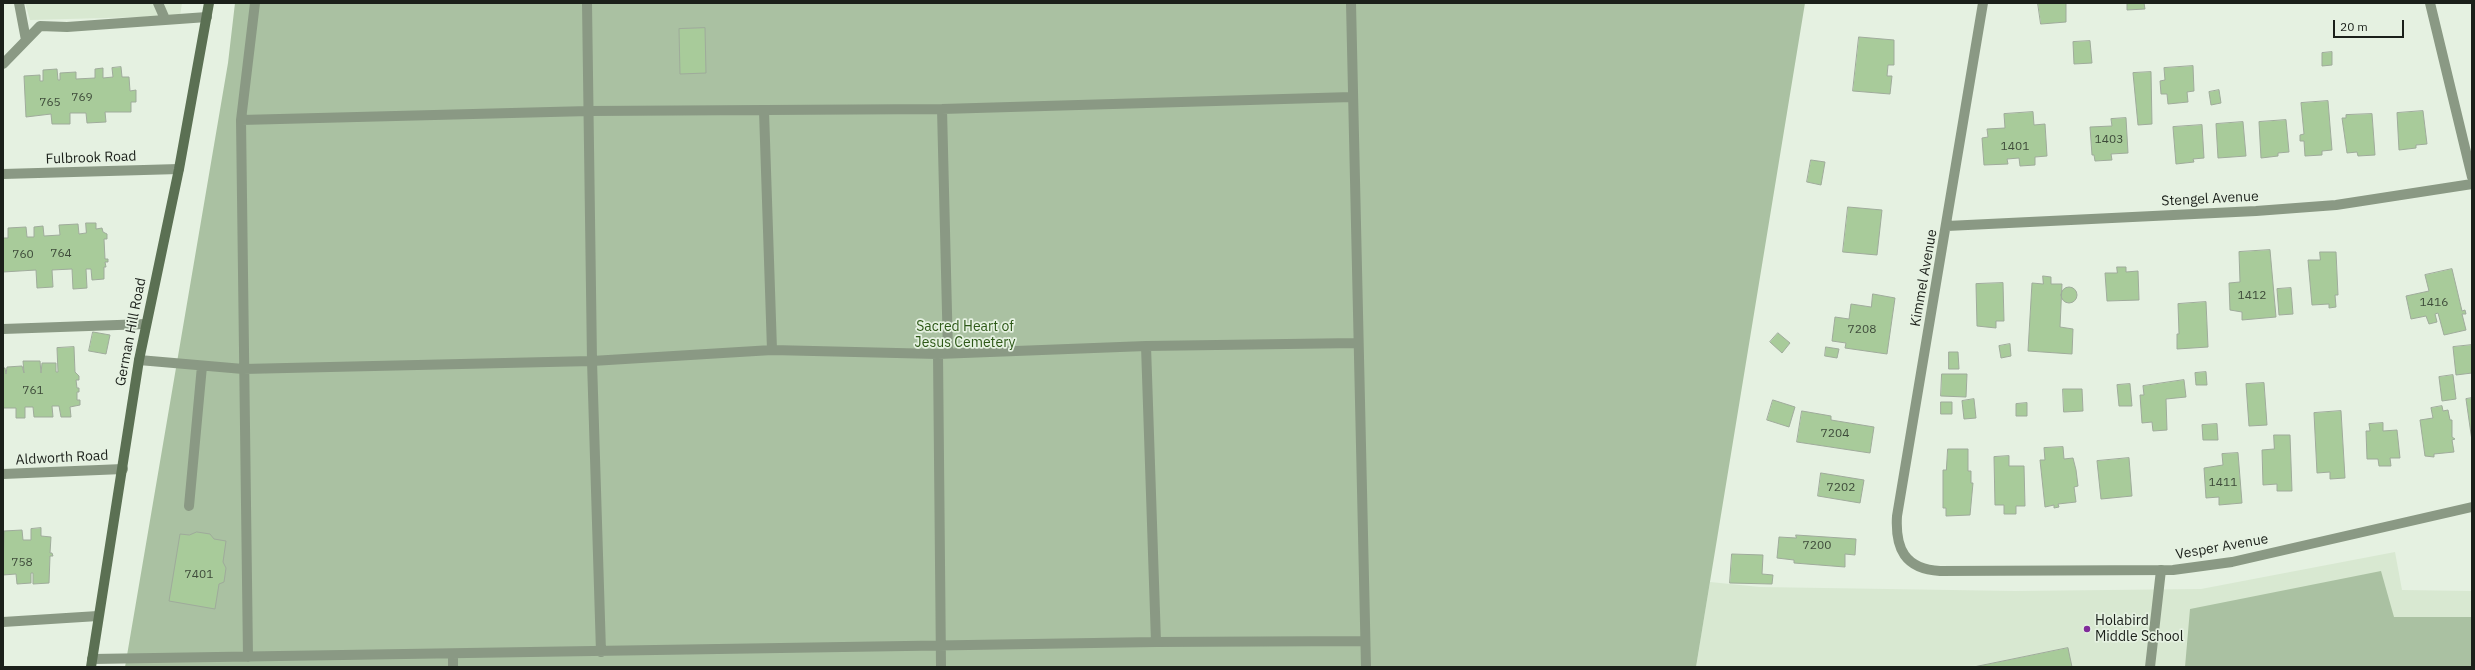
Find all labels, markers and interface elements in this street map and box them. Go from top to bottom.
scale bar [2335,12,2406,38]
text: 20 m [2340,19,2368,34]
house number: 769 [71,91,93,105]
house number: 765 [39,96,61,110]
house number: 1403 [2095,133,2123,147]
house number: 1401 [2001,140,2029,154]
street label: Fulbrook Road [45,148,137,168]
street label: Stengel Avenue [2161,188,2259,210]
street label: Kimmel Avenue [1907,228,1941,328]
house number: 764 [50,247,72,261]
house number: 760 [12,248,34,262]
street label: German Hill Road [112,276,150,388]
house number: 1412 [2238,289,2266,303]
house number: 1416 [2420,296,2448,310]
park label: Sacred Heart of Jesus Cemetery [915,319,1015,352]
house number: 7208 [1848,323,1876,337]
house number: 761 [22,384,44,398]
house number: 7204 [1821,427,1849,441]
street label: Aldworth Road [15,447,109,469]
house number: 1411 [2209,476,2237,490]
house number: 7202 [1827,481,1855,495]
street label: Vesper Avenue [2174,531,2270,563]
house number: 7200 [1803,539,1831,553]
house number: 758 [11,556,33,570]
house number: 7401 [185,568,213,582]
place label: Holabird Middle School [2095,613,2184,646]
marker: Holabird Middle School [2082,624,2092,634]

